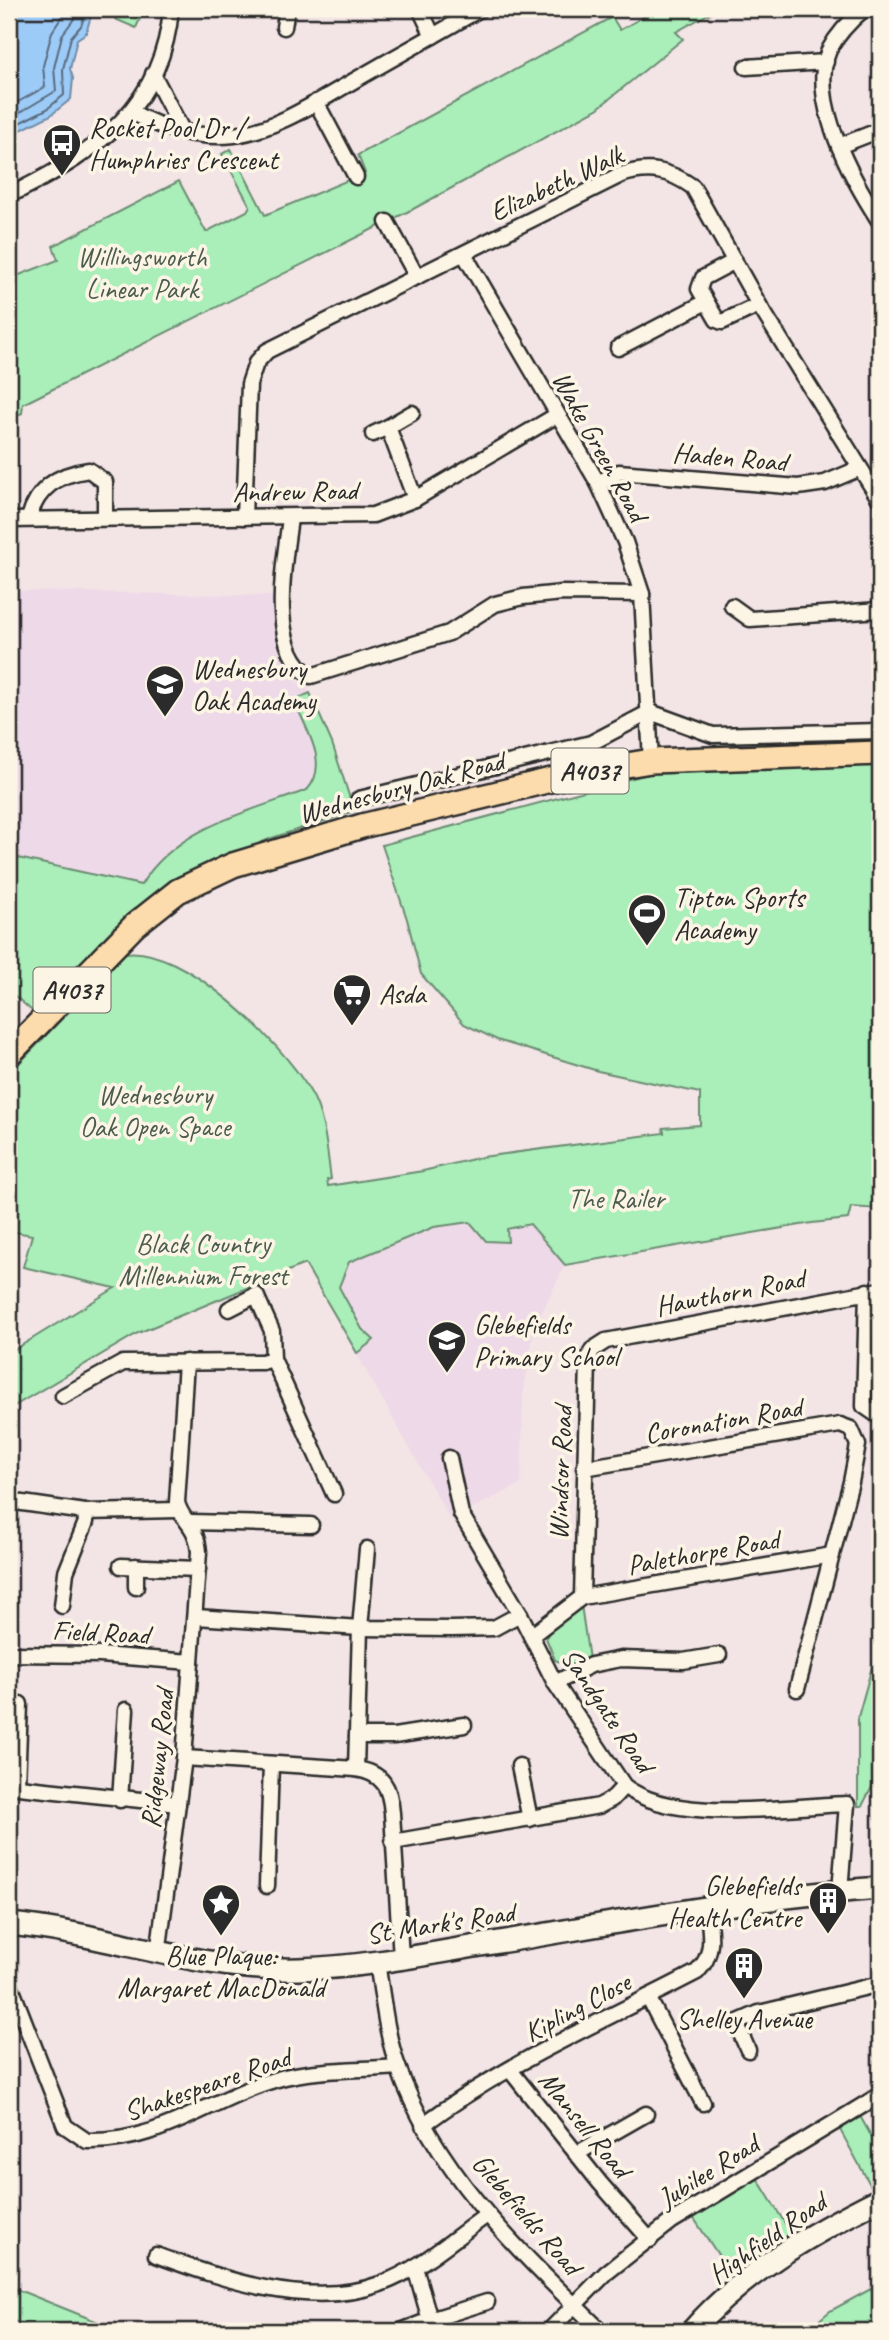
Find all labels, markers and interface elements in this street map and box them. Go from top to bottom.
place label: Rocket Pool Dr / Humphries Crescent [89,110,280,177]
bus stop icon: Rocket Pool Dr / Humphries Crescent [41,122,83,177]
street label: Elizabeth Walk [484,136,630,229]
park label: Willingsworth Linear Park [77,239,207,306]
street label: Wake Green Road [544,365,658,531]
street label: Haden Road [671,435,793,480]
street label: Andrew Road [232,472,362,510]
place label: Wednesbury Oak Academy [192,651,318,718]
school or university icon: Wednesbury Oak Academy [144,663,186,718]
street label: Wednesbury Oak Road [295,742,511,831]
road number: A4037 [552,748,628,793]
place label: Tipton Sports Academy [674,880,807,947]
sports icon: Tipton Sports Academy [626,892,668,947]
road number: A4037 [34,967,110,1012]
supermarket icon: Asda [331,972,373,1027]
place label: Asda [379,976,427,1011]
park label: Wednesbury Oak Open Space [80,1077,232,1144]
park label: The Railer [568,1181,666,1216]
park label: Black Country Millennium Forest [119,1226,290,1293]
street label: Hawthorn Road [652,1260,812,1324]
place label: Glebefields Primary School [474,1307,623,1374]
school or university icon: Glebefields Primary School [426,1319,468,1374]
street label: Coronation Road [642,1388,808,1451]
street label: Windsor Road [540,1401,580,1541]
street label: Palethorpe Road [624,1521,786,1583]
street label: Field Road [52,1612,154,1652]
street label: Sandgate Road [554,1641,665,1782]
street label: Ridgeway Road [132,1684,182,1830]
place label: Glebefields Health Centre [668,1868,803,1935]
building icon: Glebefields Health Centre [807,1880,849,1935]
place icon: Blue Plaque: Margaret MacDonald [200,1882,242,1937]
street label: St Mark's Road [363,1893,520,1952]
place label: Blue Plaque: Margaret MacDonald [118,1938,328,2005]
building icon: Shelley Avenue [723,1945,765,2000]
street label: Kipling Close [518,1963,638,2050]
place label: Shelley Avenue [676,2001,814,2036]
street label: Shakespeare Road [119,2038,299,2129]
street label: Mansell Road [531,2063,641,2188]
street label: Jubilee Road [649,2124,768,2217]
street label: Glebefields Road [465,2146,592,2285]
street label: Highfield Road [701,2182,836,2291]

